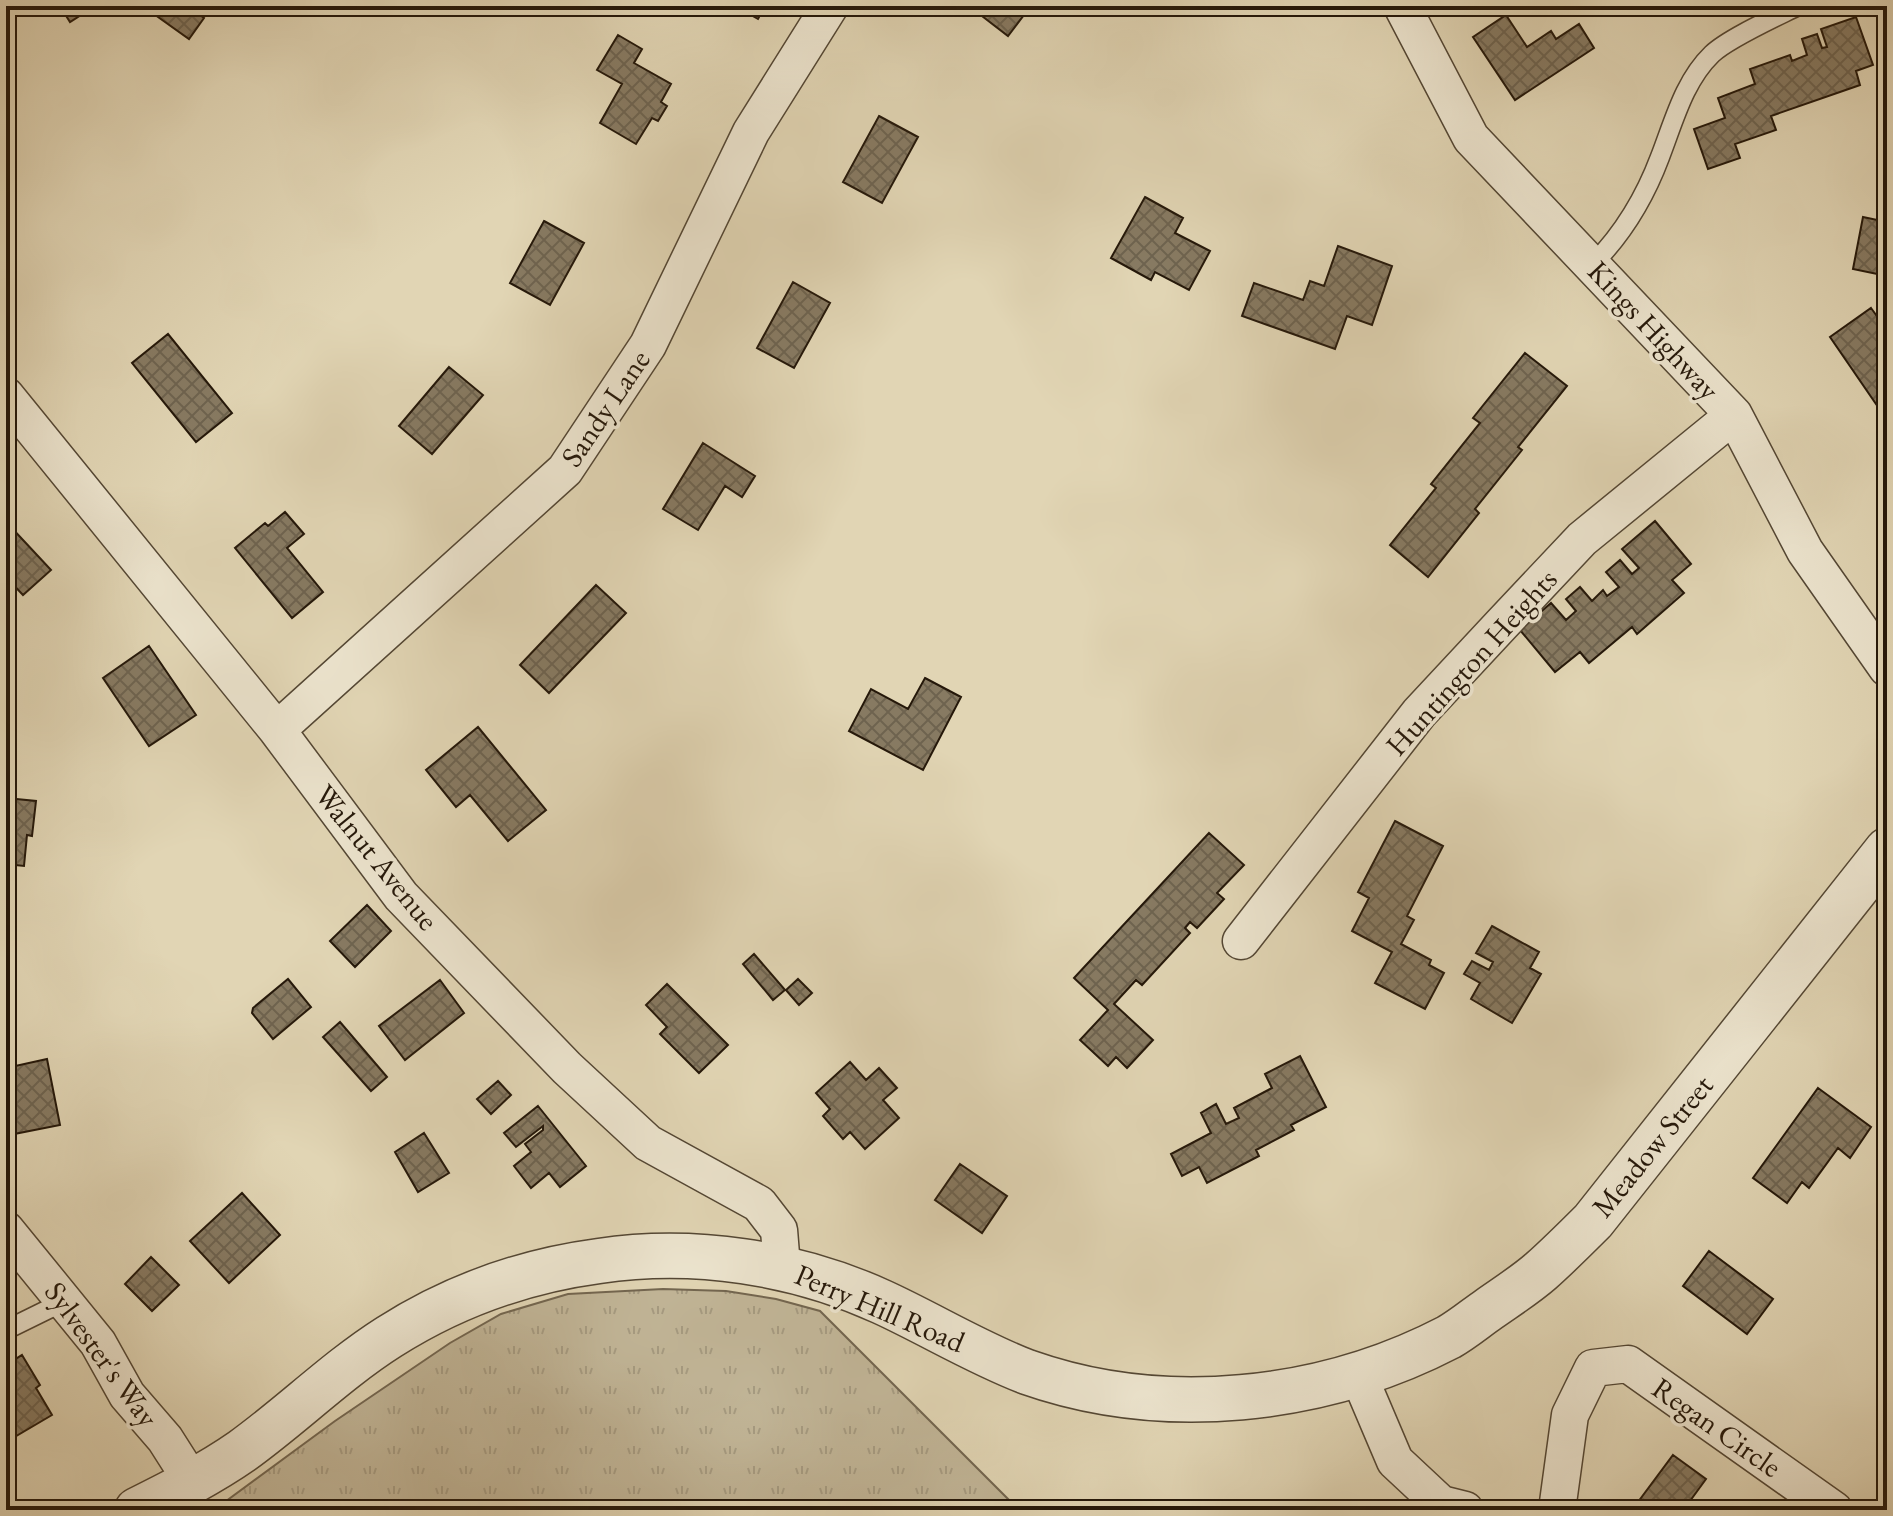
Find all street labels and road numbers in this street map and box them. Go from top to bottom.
street label: Kings Highway [1579,252,1729,409]
street label: Sandy Lane [552,342,658,474]
street label: Huntington Heights [1377,560,1565,764]
street label: Walnut Avenue [306,776,448,938]
street label: Meadow Street [1583,1066,1722,1225]
street label: Perry Hill Road [789,1255,972,1362]
street label: Sylvester's Way [36,1274,168,1435]
street label: Regan Circle [1644,1368,1790,1486]

